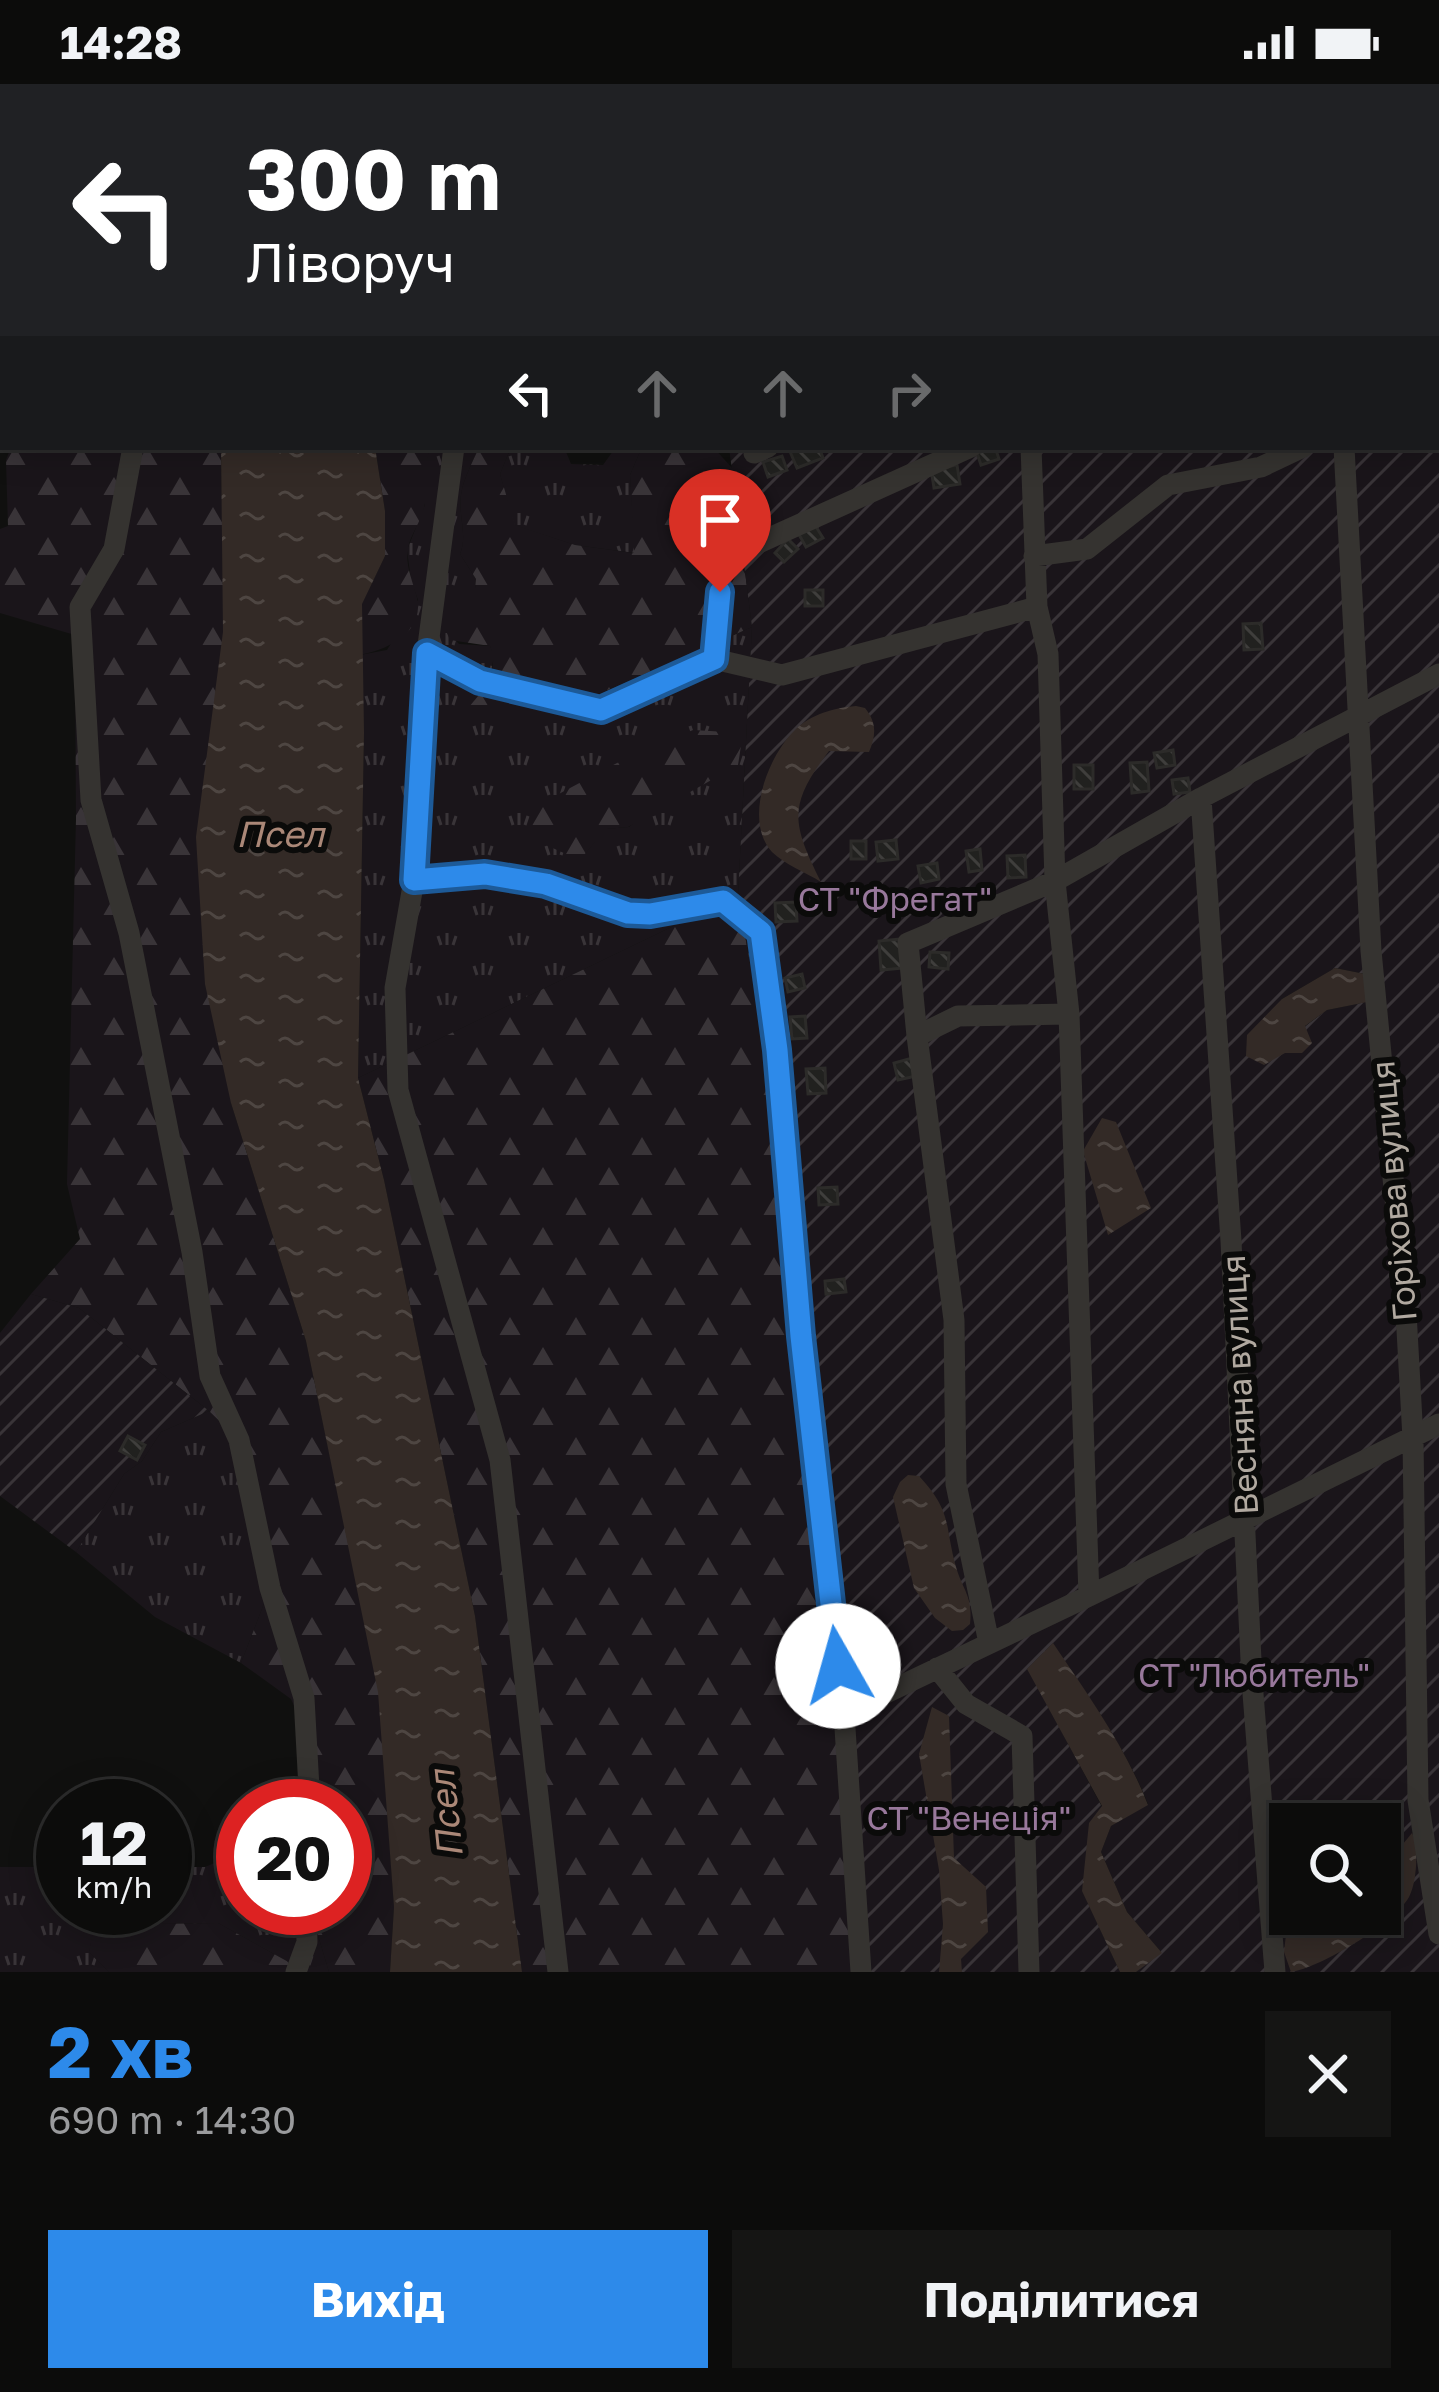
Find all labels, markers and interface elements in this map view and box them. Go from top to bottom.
text: 14:28 [60,15,182,69]
text: 300 m [246,128,501,228]
icon: left [48,132,204,288]
text: Ліворуч [246,229,455,294]
icon: left [498,360,564,426]
icon: ahead [624,360,690,426]
icon: ahead [750,360,816,426]
icon: right [876,360,942,426]
pin [669,469,771,592]
icon: arrive [687,487,753,553]
water label: Псел [236,812,326,855]
park label: СТ "Фрегат" [798,879,992,918]
street label: Горіхова вулиця [1362,1059,1424,1323]
street label: Весняна вулиця [1213,1254,1265,1516]
position arrow [775,1603,901,1729]
park label: СТ "Любитель" [1138,1655,1370,1694]
water label: Псел [419,1766,471,1860]
speed limit sign: 20 [216,1779,372,1935]
park label: СТ "Венеція" [867,1798,1071,1837]
map controls [1269,1803,1401,1935]
button: search [1269,1803,1401,1935]
text: 12 [80,1806,148,1878]
text: km/h [76,1869,152,1905]
text: 2 хв [48,2007,193,2094]
button: close [1265,2011,1391,2137]
text: 690 m · 14:30 [48,2096,296,2143]
button: Вихід [48,2230,708,2368]
button: Поділитися [732,2230,1391,2368]

